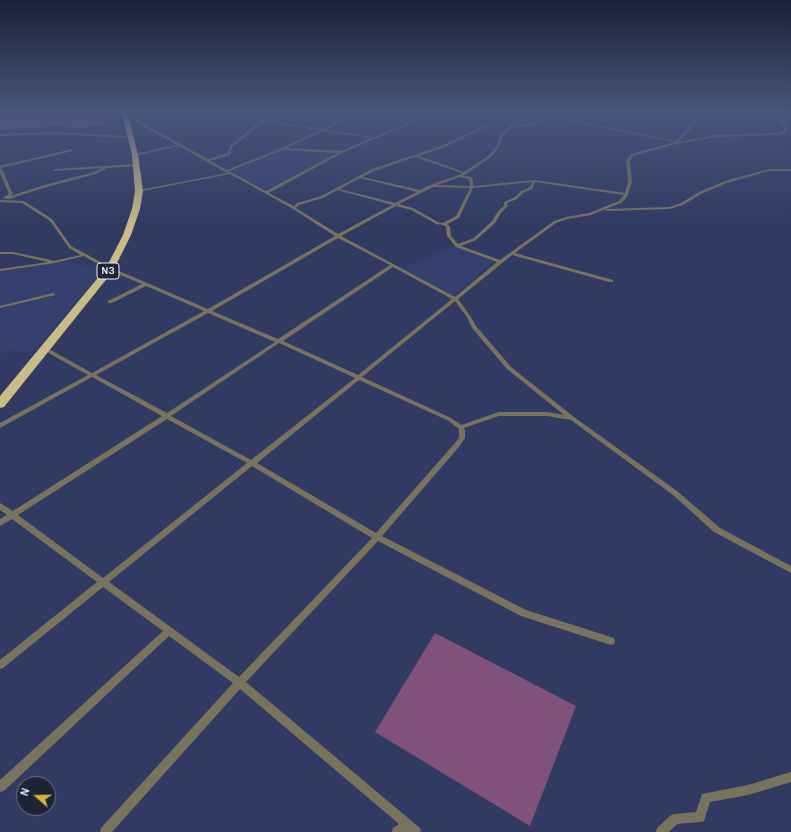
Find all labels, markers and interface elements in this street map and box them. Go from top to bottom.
road number: N3 [97,263,119,279]
north arrow [16,776,56,816]
text: N [18,786,33,798]

